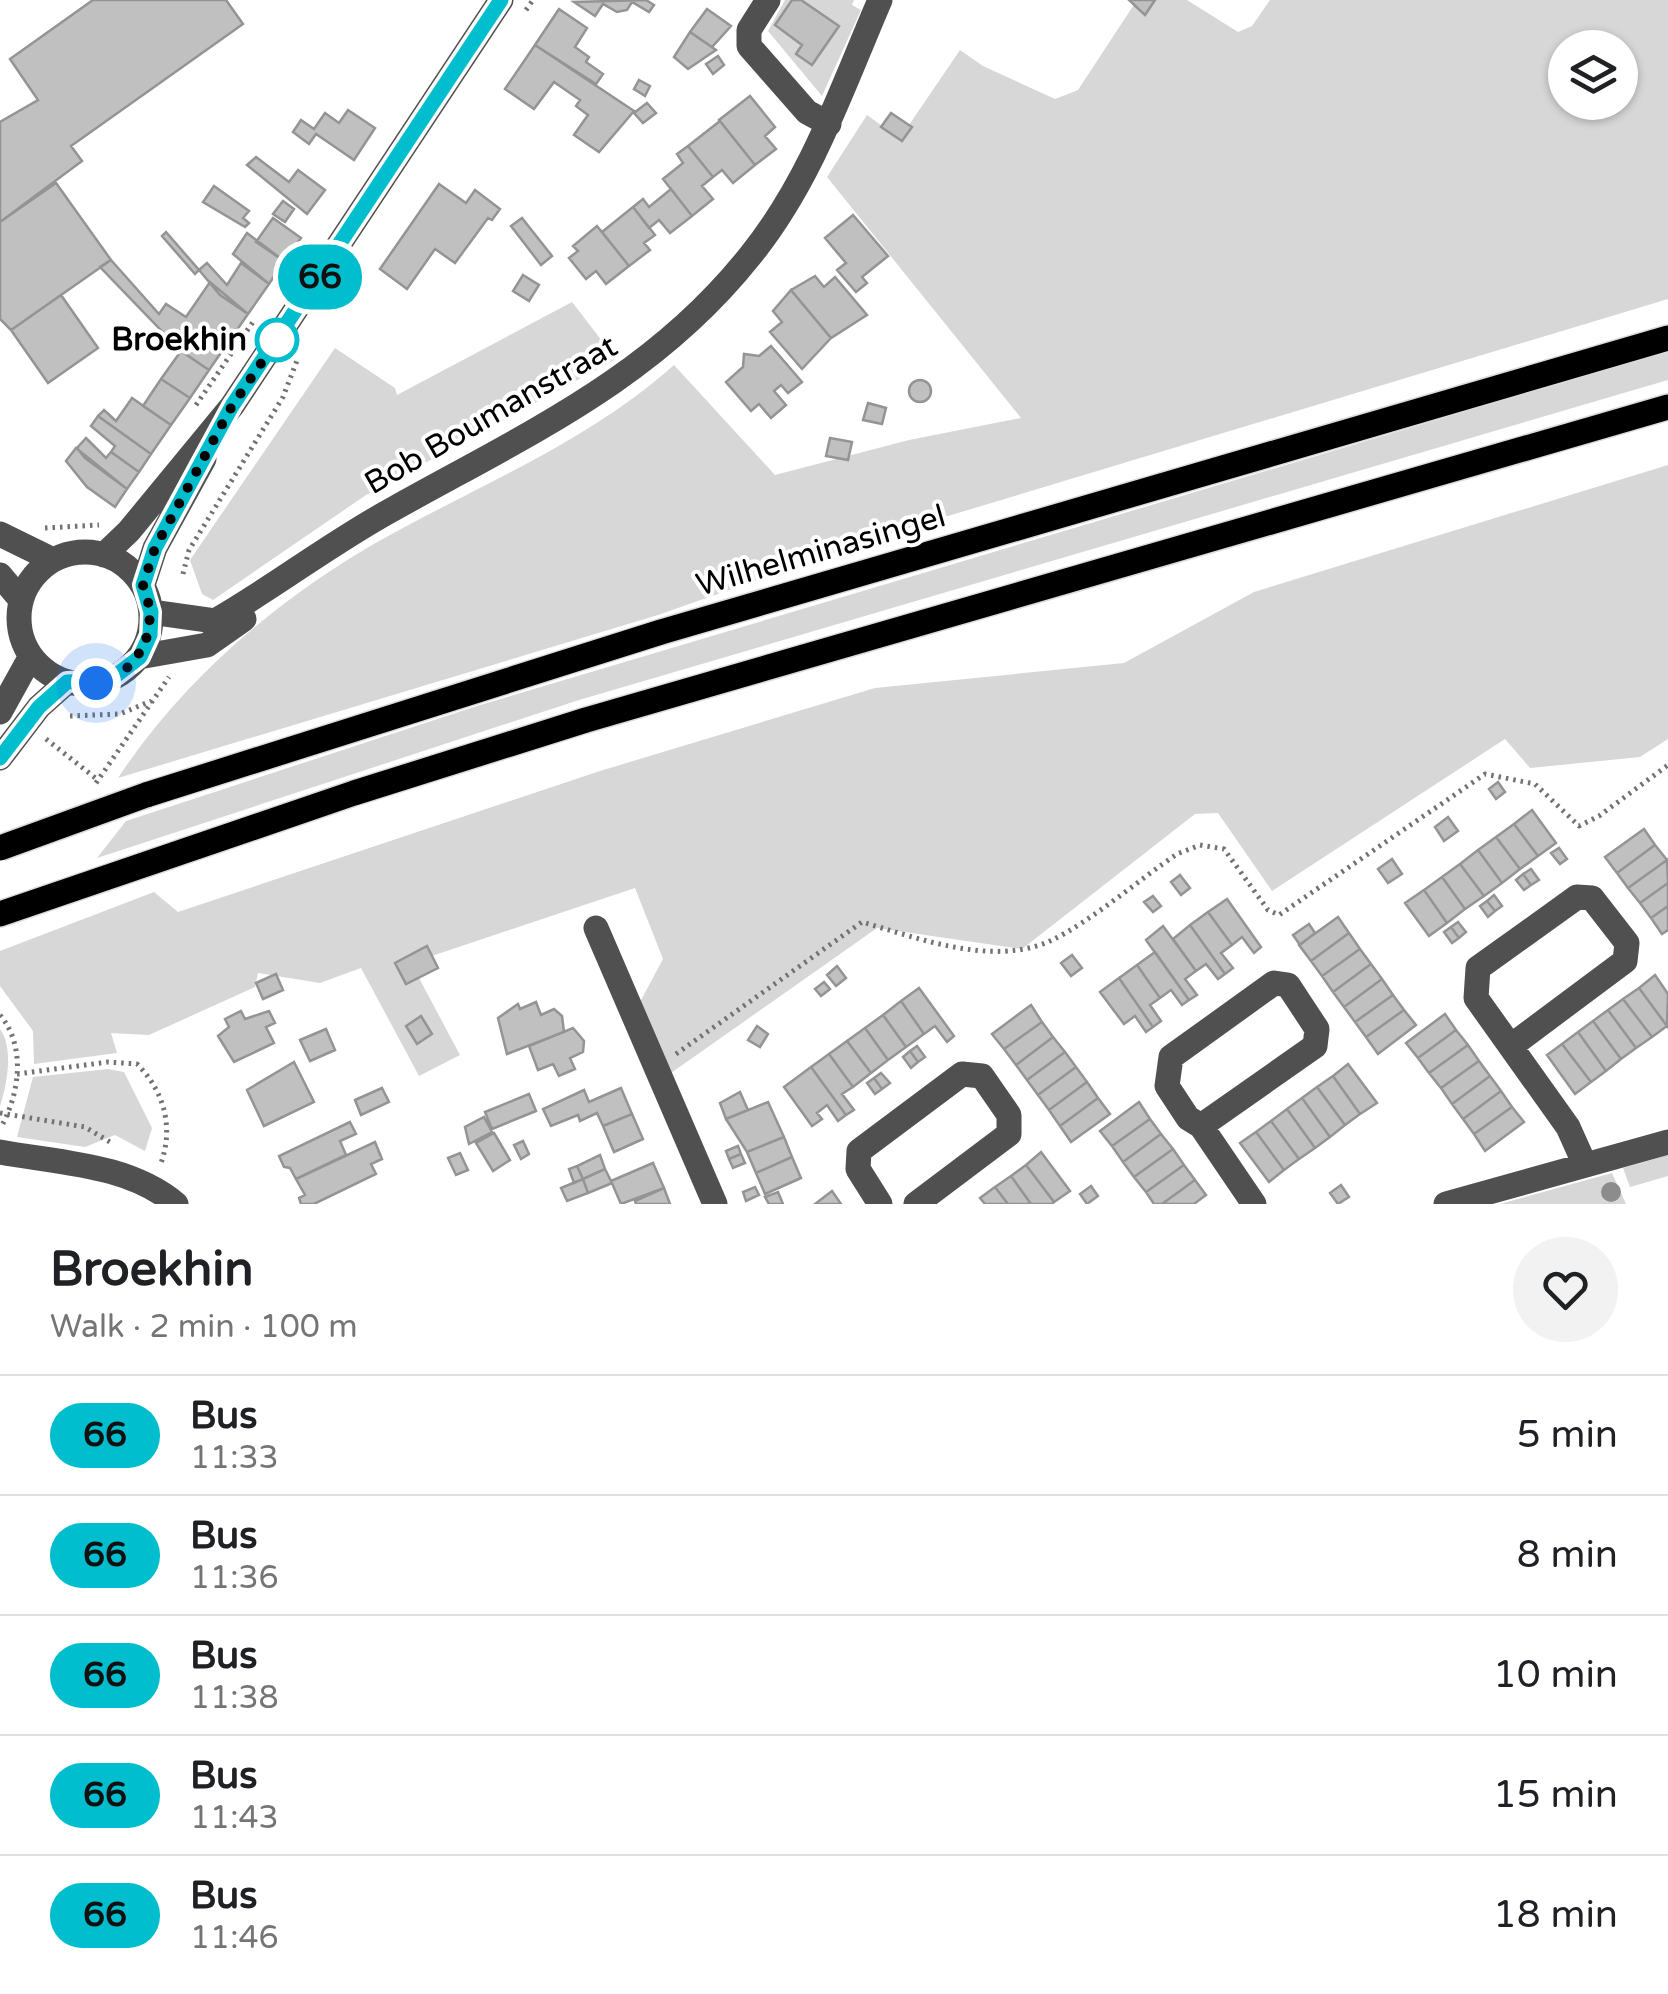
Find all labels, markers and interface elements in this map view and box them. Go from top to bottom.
map controls [1548,30,1638,120]
button: layers [1548,30,1638,120]
line badge: 66 [275,244,365,310]
text: 66 [298,256,342,298]
marker: Broekhin [256,319,298,361]
place label: Broekhin [111,321,247,359]
street label: Bob Boumanstraat [358,327,624,503]
street label: Wilhelminasingel [692,497,950,605]
your location [71,658,121,708]
button: heart [1513,1237,1618,1342]
text: Broekhin [50,1241,254,1299]
text: Walk · 2 min · 100 m [50,1308,358,1346]
text: Bus [190,1393,257,1439]
text: 5 min [1517,1412,1618,1458]
text: 66 [83,1414,127,1456]
text: 11:33 [190,1439,279,1477]
text: Bus [190,1513,257,1559]
text: 8 min [1517,1532,1618,1578]
text: 66 [83,1534,127,1576]
text: 11:36 [190,1559,279,1597]
text: Bus [190,1633,257,1679]
text: 10 min [1493,1652,1618,1698]
text: 66 [83,1654,127,1696]
text: 11:38 [190,1679,279,1717]
text: Bus [190,1753,257,1799]
text: 15 min [1493,1772,1618,1818]
text: 66 [83,1774,127,1816]
text: 11:43 [190,1799,279,1837]
text: Bus [190,1873,257,1919]
text: 18 min [1493,1892,1618,1938]
text: 66 [83,1894,127,1936]
text: 11:46 [190,1919,279,1957]

